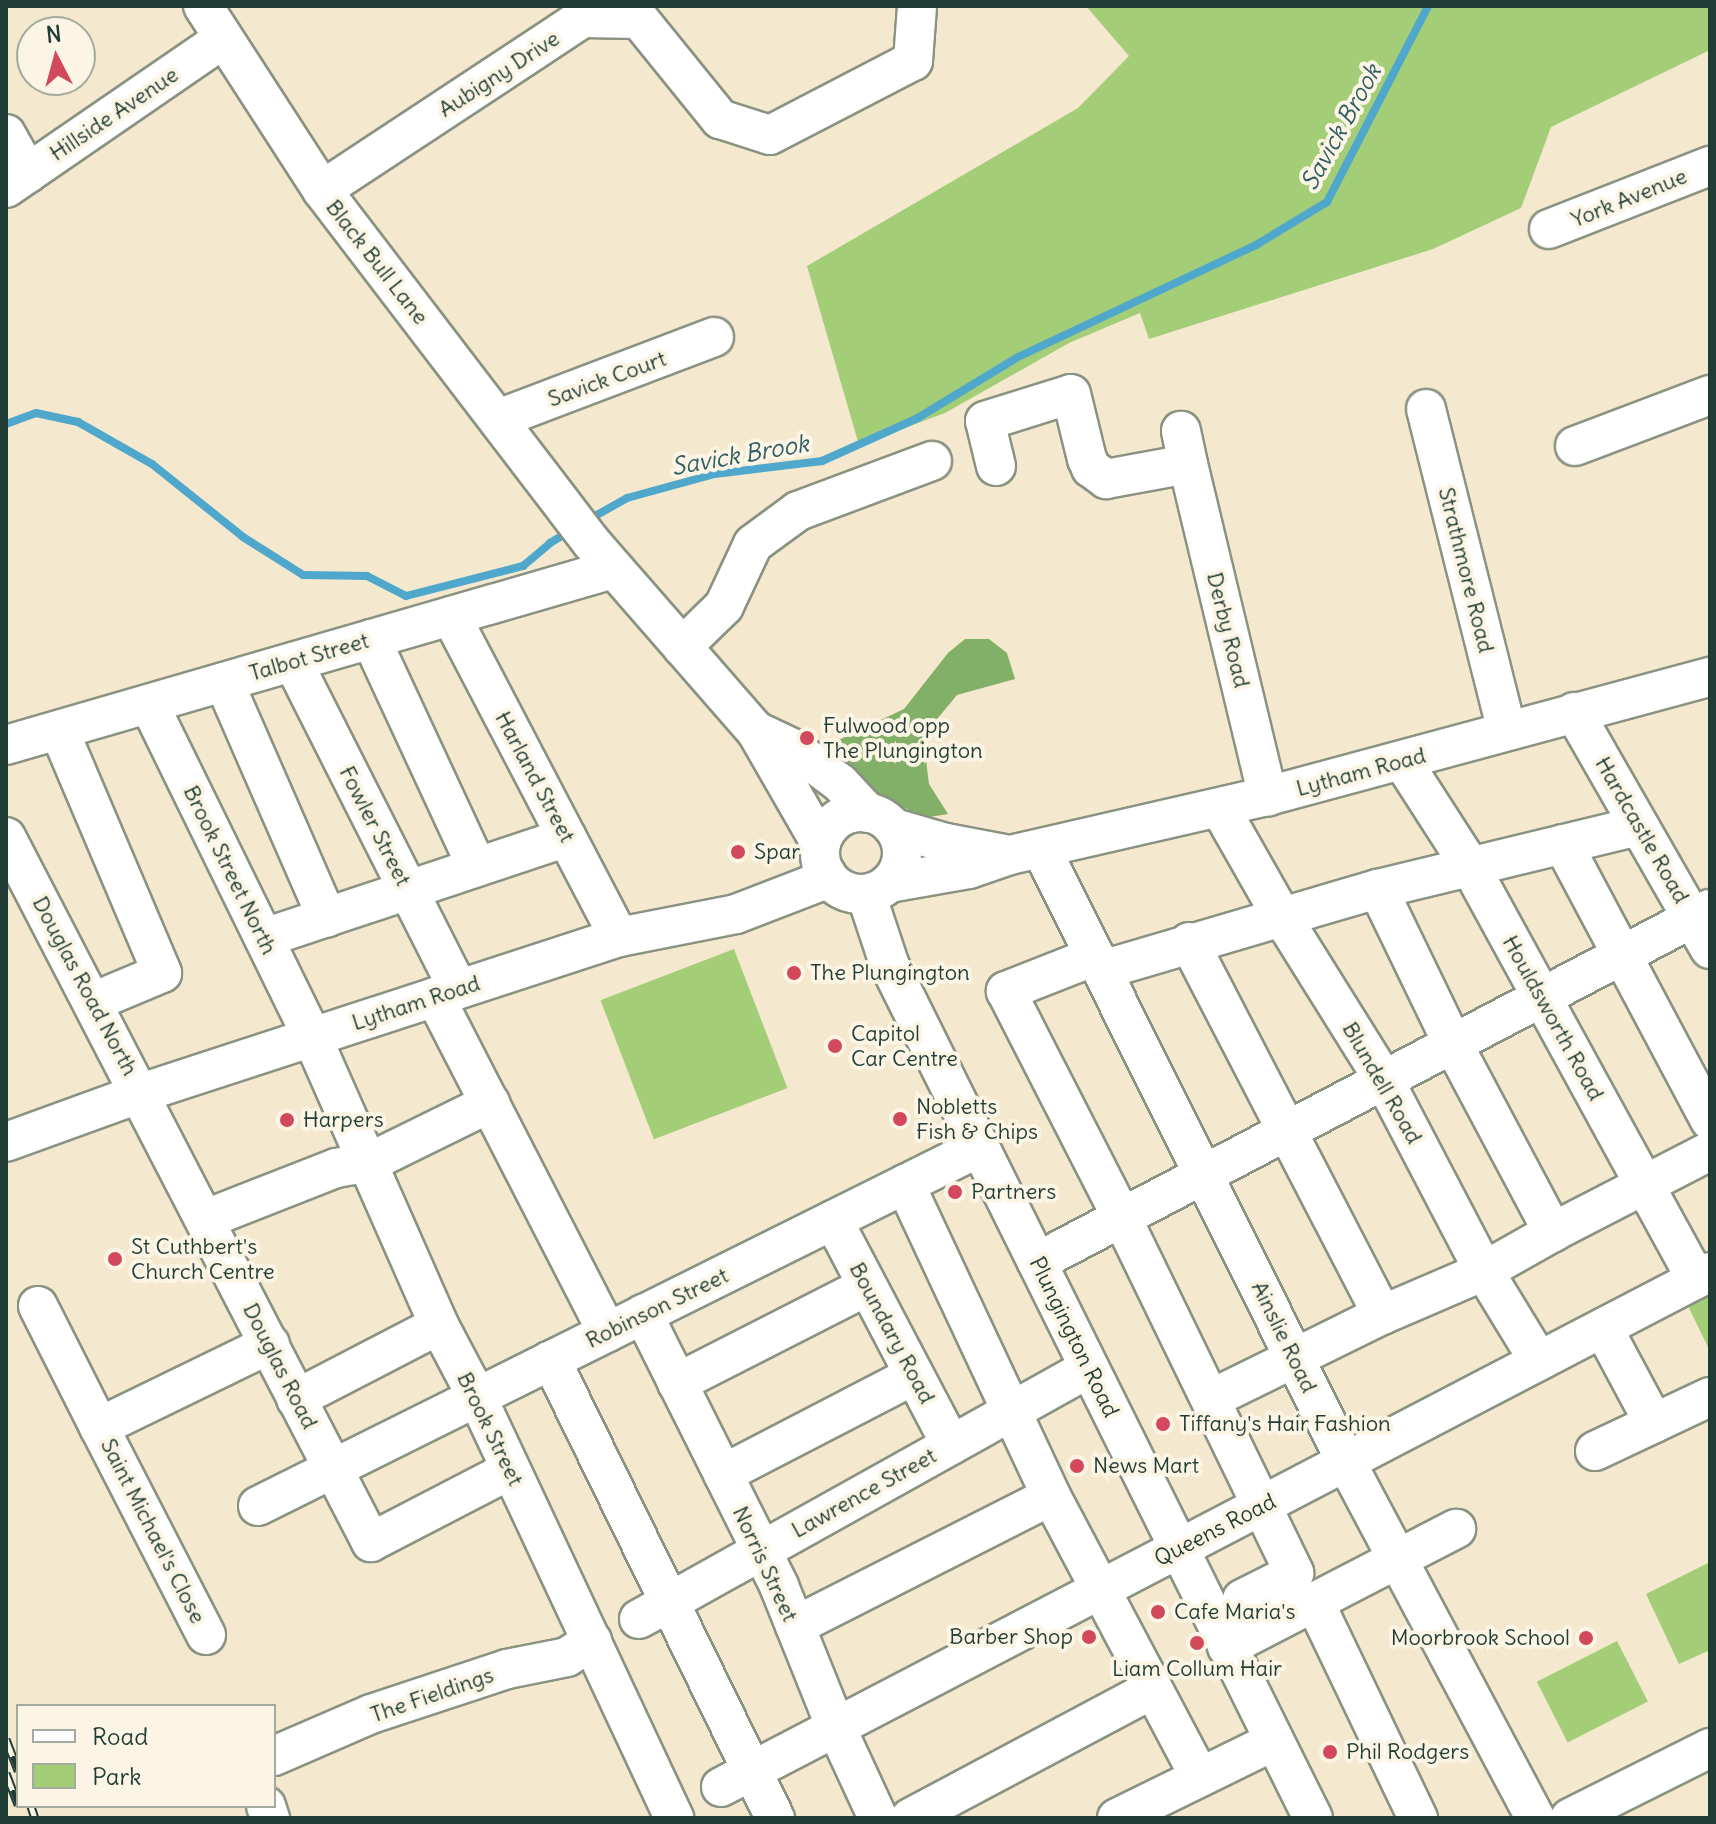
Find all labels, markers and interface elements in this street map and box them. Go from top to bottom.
north arrow [16,16,96,96]
text: N [45,19,63,49]
street label: Aubigny Drive [434,25,564,123]
water label: Savick Brook [1295,59,1387,195]
street label: Hillside Avenue [45,61,183,167]
street label: York Avenue [1567,163,1691,233]
street label: Black Bull Lane [320,194,434,330]
street label: Savick Court [544,345,670,413]
water label: Savick Brook [669,429,811,481]
street label: Strathmore Road [1433,485,1499,655]
street label: Derby Road [1201,570,1255,690]
street label: Talbot Street [246,627,372,687]
street label: Harland Street [489,707,581,847]
place label: Fulwood opp The Plungington [823,712,983,764]
marker: Fulwood opp The Plungington [798,729,816,747]
street label: Lytham Road [1293,742,1429,802]
street label: Hardcastle Road [1589,752,1695,908]
street label: Fowler Street [334,762,416,890]
street label: Brook Street North [178,781,282,959]
place label: Spar [754,839,800,865]
marker: Spar [729,843,747,861]
street label: Douglas Road North [27,892,143,1080]
street label: Houldsworth Road [1497,931,1609,1105]
place label: The Plungington [810,960,970,986]
marker: The Plungington [785,964,803,982]
street label: Lytham Road [349,970,483,1036]
street label: Blundell Road [1336,1017,1428,1149]
place label: Capitol Car Centre [851,1020,958,1072]
marker: Capitol Car Centre [826,1037,844,1055]
place label: Nobletts Fish & Chips [916,1093,1038,1144]
place label: Harpers [303,1107,384,1133]
marker: Nobletts Fish & Chips [891,1110,909,1128]
marker: Harpers [278,1111,296,1129]
place label: Partners [971,1179,1056,1205]
marker: Partners [946,1183,964,1201]
place label: St Cuthbert's Church Centre [131,1233,275,1284]
marker: St Cuthbert's Church Centre [106,1250,124,1268]
street label: Plungington Road [1024,1252,1124,1422]
street label: Boundary Road [844,1258,940,1408]
street label: Robinson Street [582,1262,732,1354]
street label: Ainslie Road [1246,1277,1322,1397]
street label: Douglas Road [237,1299,323,1433]
street label: Brook Street [451,1368,529,1490]
place label: Tiffany's Hair Fashion [1179,1411,1391,1437]
marker: Tiffany's Hair Fashion [1154,1415,1172,1433]
street label: Saint Michael's Close [95,1434,211,1628]
street label: Lawrence Street [787,1442,941,1544]
place label: News Mart [1093,1453,1199,1479]
marker: News Mart [1068,1457,1086,1475]
street label: Queens Road [1150,1488,1280,1572]
street label: Norris Street [727,1502,803,1626]
place label: Cafe Maria's [1174,1599,1296,1625]
marker: Cafe Maria's [1149,1603,1167,1621]
place label: Barber Shop [949,1624,1073,1650]
place label: Moorbrook School [1391,1625,1570,1651]
marker: Barber Shop [1080,1628,1098,1646]
marker: Moorbrook School [1577,1629,1595,1647]
marker: Liam Collum Hair [1188,1634,1206,1652]
place label: Liam Collum Hair [1112,1656,1282,1682]
street label: The Fieldings [367,1662,497,1728]
legend [16,1704,276,1808]
text: Road [92,1721,148,1751]
place label: Phil Rodgers [1346,1739,1469,1765]
marker: Phil Rodgers [1321,1743,1339,1761]
text: Park [92,1761,142,1791]

